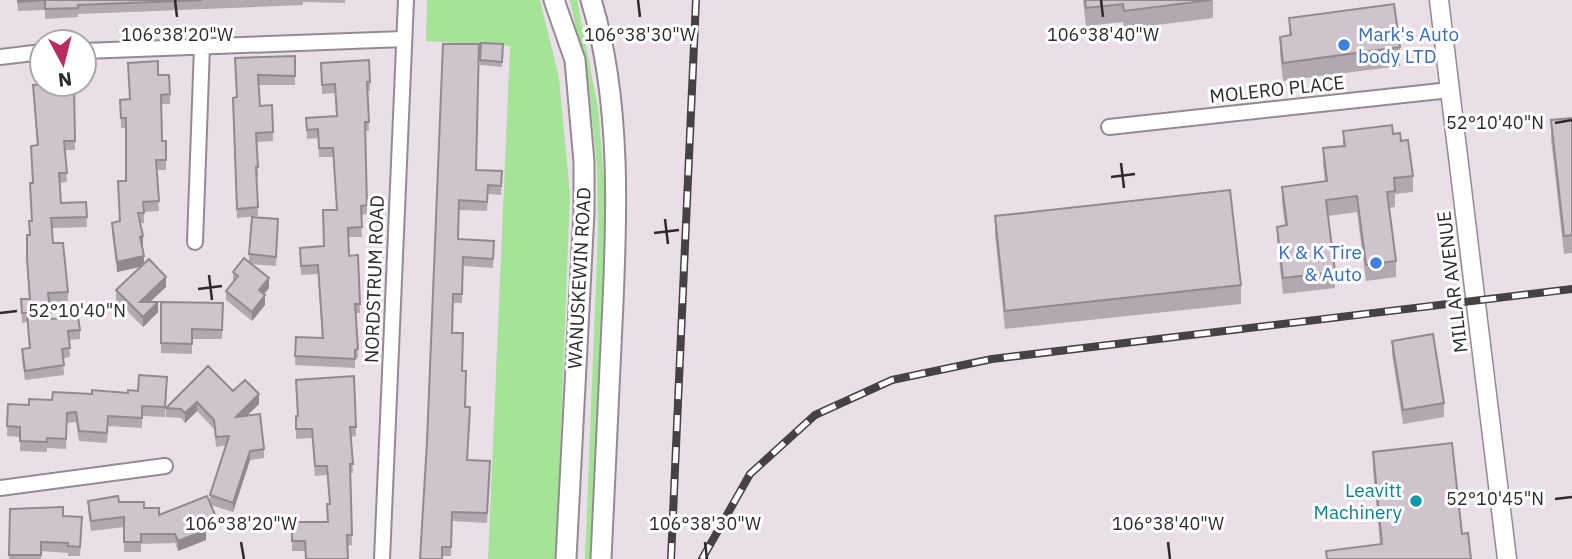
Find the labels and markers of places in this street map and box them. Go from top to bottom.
place label: Mark's Auto body LTD [1358,22,1459,68]
marker: Mark's Auto body LTD [1336,37,1352,53]
place label: K & K Tire & Auto [1278,240,1362,286]
marker: K & K Tire & Auto [1368,255,1384,271]
place label: Leavitt Machinery [1313,478,1403,524]
marker: Leavitt Machinery [1408,493,1424,509]

